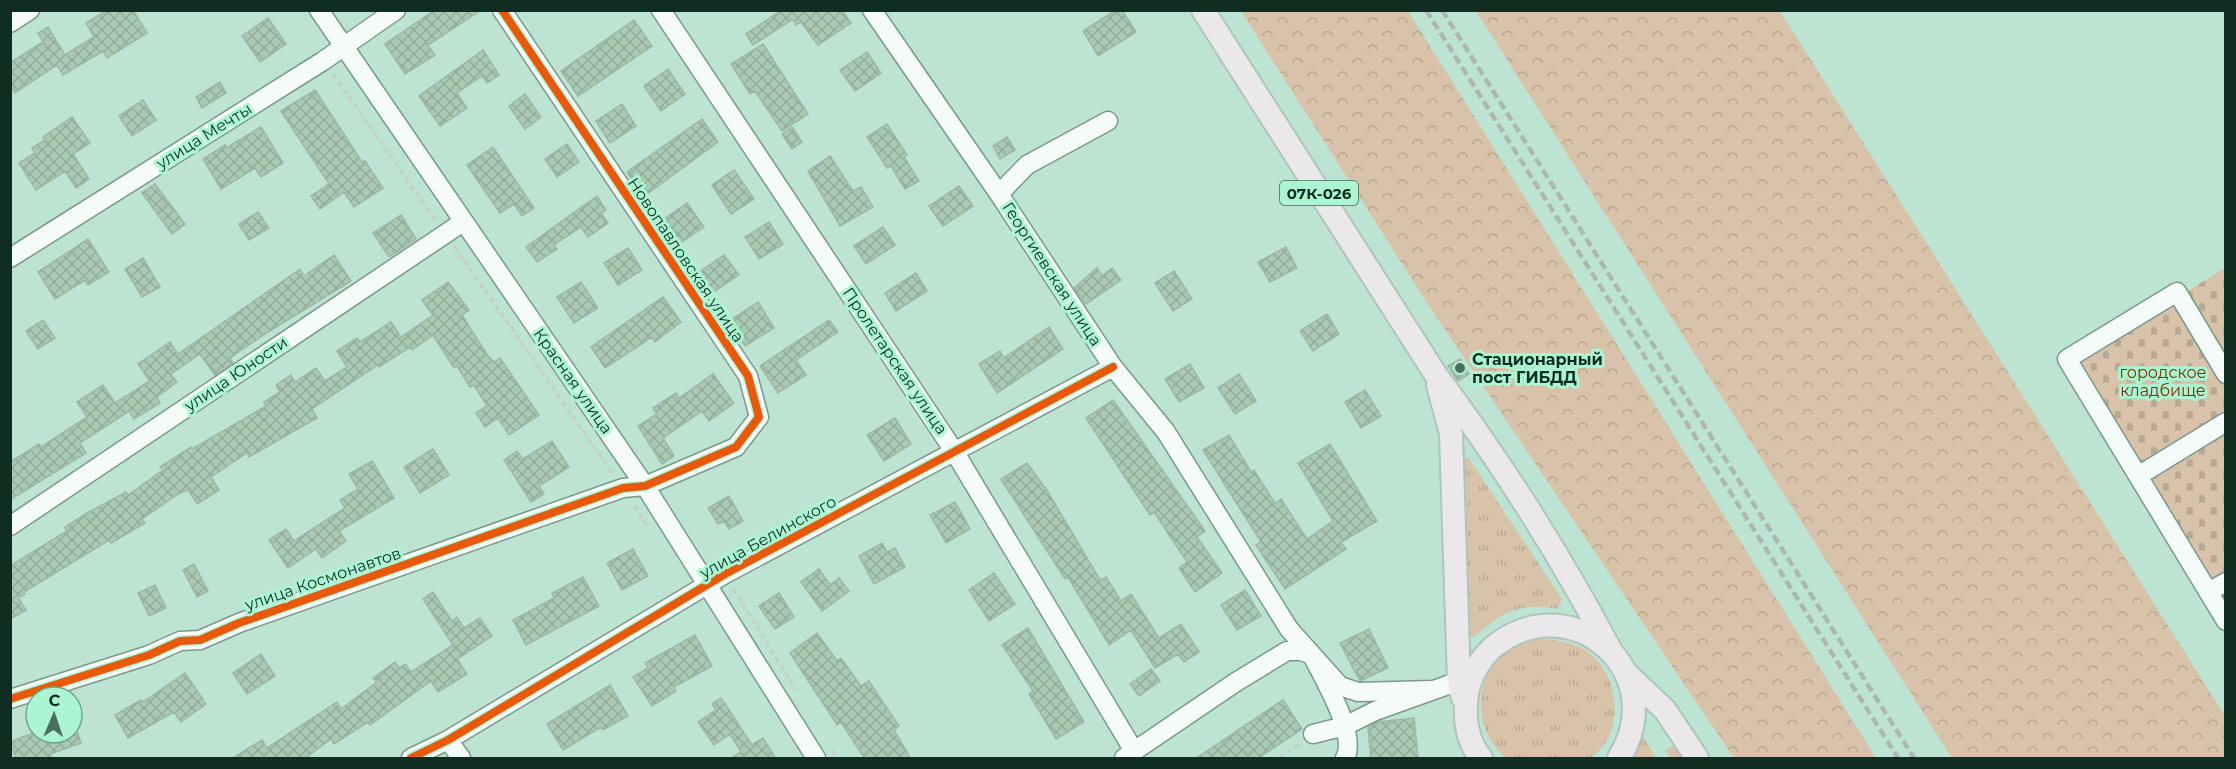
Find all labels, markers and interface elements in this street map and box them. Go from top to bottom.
street label: улица Мечты [152,99,255,174]
street label: Новопавловская улица [624,174,748,346]
road number: 07К-026 [1280,181,1358,205]
street label: Георгиевская улица [998,198,1106,350]
street label: Пролетарская улица [839,284,951,438]
street label: Красная улица [530,325,616,437]
street label: улица Юности [180,333,291,416]
place label: Стационарный пост ГИБДД [1472,350,1603,387]
marker: Стационарный пост ГИБДД [1453,361,1467,375]
park label: городское кладбище [2119,363,2207,400]
street label: улица Белинского [696,492,840,583]
street label: улица Космонавтов [242,543,404,615]
north arrow [24,685,84,745]
text: С [48,691,61,710]

